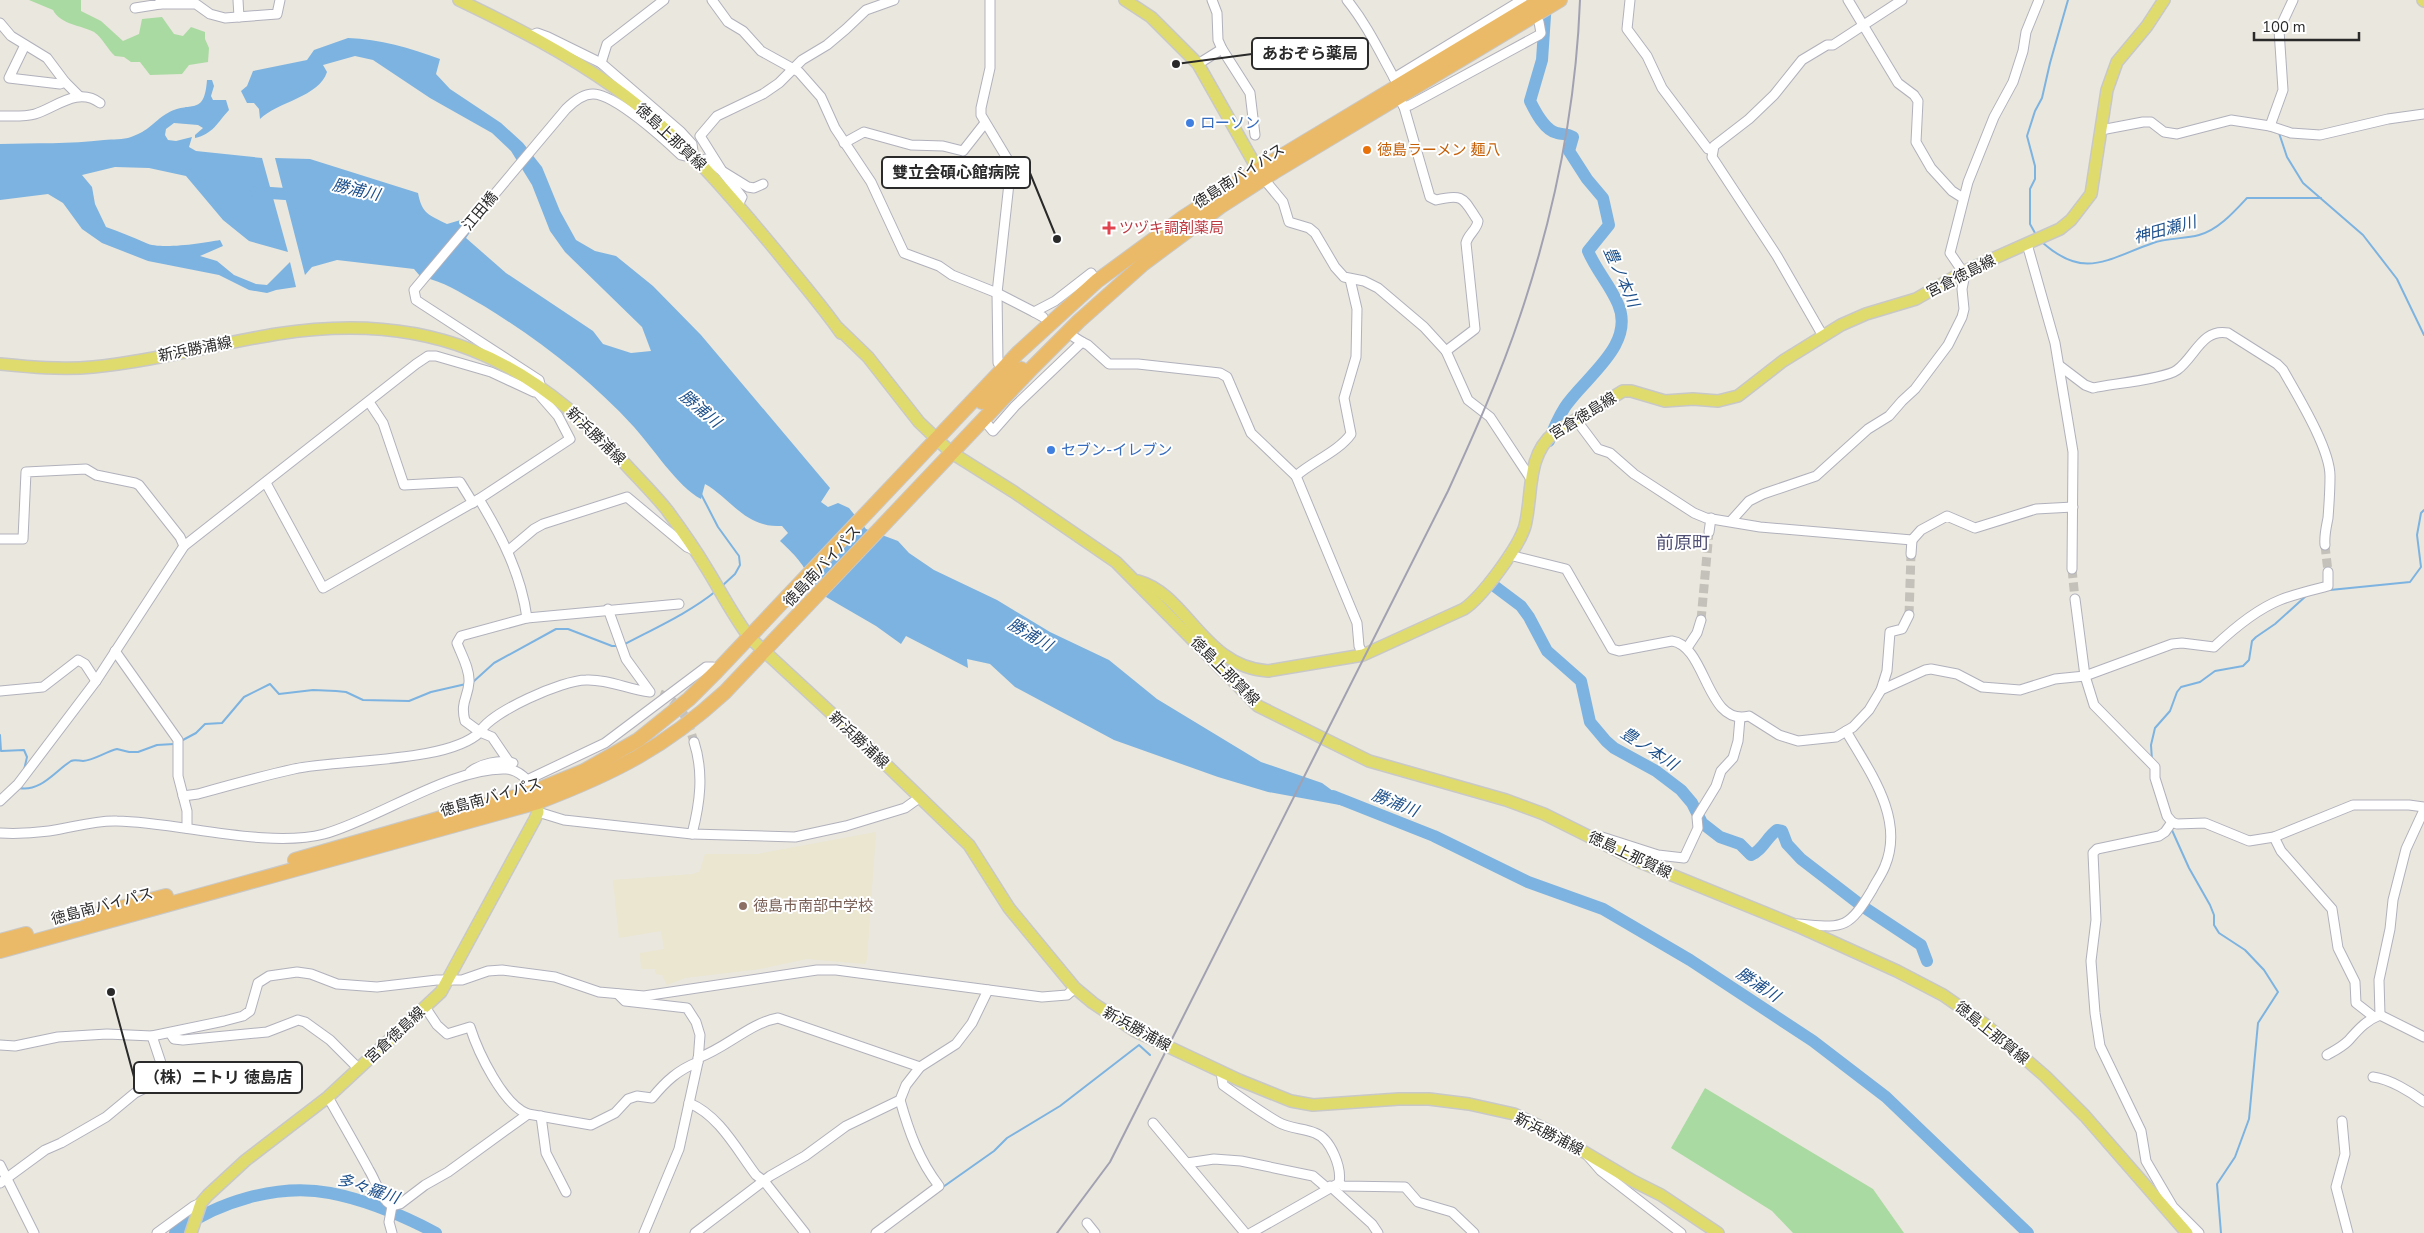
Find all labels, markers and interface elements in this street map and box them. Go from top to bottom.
scale bar [2254,10,2359,42]
text: 100 m [2262,17,2306,37]
callout: あおぞら薬局 [1252,38,1368,69]
text: あおぞら薬局 [1262,43,1358,65]
street label: 徳島上那賀線 [631,99,711,175]
place label: ローソン [1200,113,1260,133]
marker: ローソン [1184,117,1196,129]
street label: 徳島南バイパス [1190,139,1288,213]
place label: 徳島ラーメン 麺八 [1377,140,1500,160]
marker: 徳島ラーメン 麺八 [1361,144,1373,156]
callout: 雙立会碩心館病院 [882,157,1030,188]
text: 雙立会碩心館病院 [892,162,1020,184]
water label: 勝浦川 [330,174,384,207]
street label: 江田橋 [458,187,502,235]
water label: 神田瀬川 [2131,211,2201,249]
place label: ツヅキ調剤薬局 [1119,218,1224,238]
marker: ツヅキ調剤薬局 [1103,222,1115,234]
water label: 豊ノ本川 [1598,243,1645,313]
street label: 宮倉徳島線 [1923,250,1999,302]
street label: 新浜勝浦線 [156,332,234,366]
water label: 勝浦川 [675,385,727,434]
street label: 宮倉徳島線 [1546,388,1620,444]
street label: 新浜勝浦線 [562,403,630,469]
place label: セブン-イレブン [1061,440,1172,460]
marker: セブン-イレブン [1045,444,1057,456]
street label: 徳島南バイパス [779,521,865,611]
district label: 前原町 [1656,531,1710,555]
water label: 勝浦川 [1004,613,1058,658]
street label: 徳島上那賀線 [1186,632,1264,710]
street label: 新浜勝浦線 [825,707,893,773]
water label: 豊ノ本川 [1616,722,1683,777]
street label: 徳島南バイパス [438,773,544,821]
water label: 勝浦川 [1369,784,1423,823]
street label: 徳島上那賀線 [1585,827,1675,883]
street label: 徳島南バイパス [49,883,155,929]
place label: 徳島市南部中学校 [753,896,873,916]
marker: 徳島市南部中学校 [737,900,749,912]
water label: 勝浦川 [1732,963,1786,1008]
street label: 徳島上那賀線 [1951,997,2033,1069]
street label: 宮倉徳島線 [361,1002,429,1068]
street label: 新浜勝浦線 [1099,1002,1175,1056]
callout: （株）ニトリ 徳島店 [134,1062,302,1093]
text: （株）ニトリ 徳島店 [144,1067,292,1089]
street label: 新浜勝浦線 [1511,1108,1587,1160]
water label: 多々羅川 [334,1169,404,1210]

